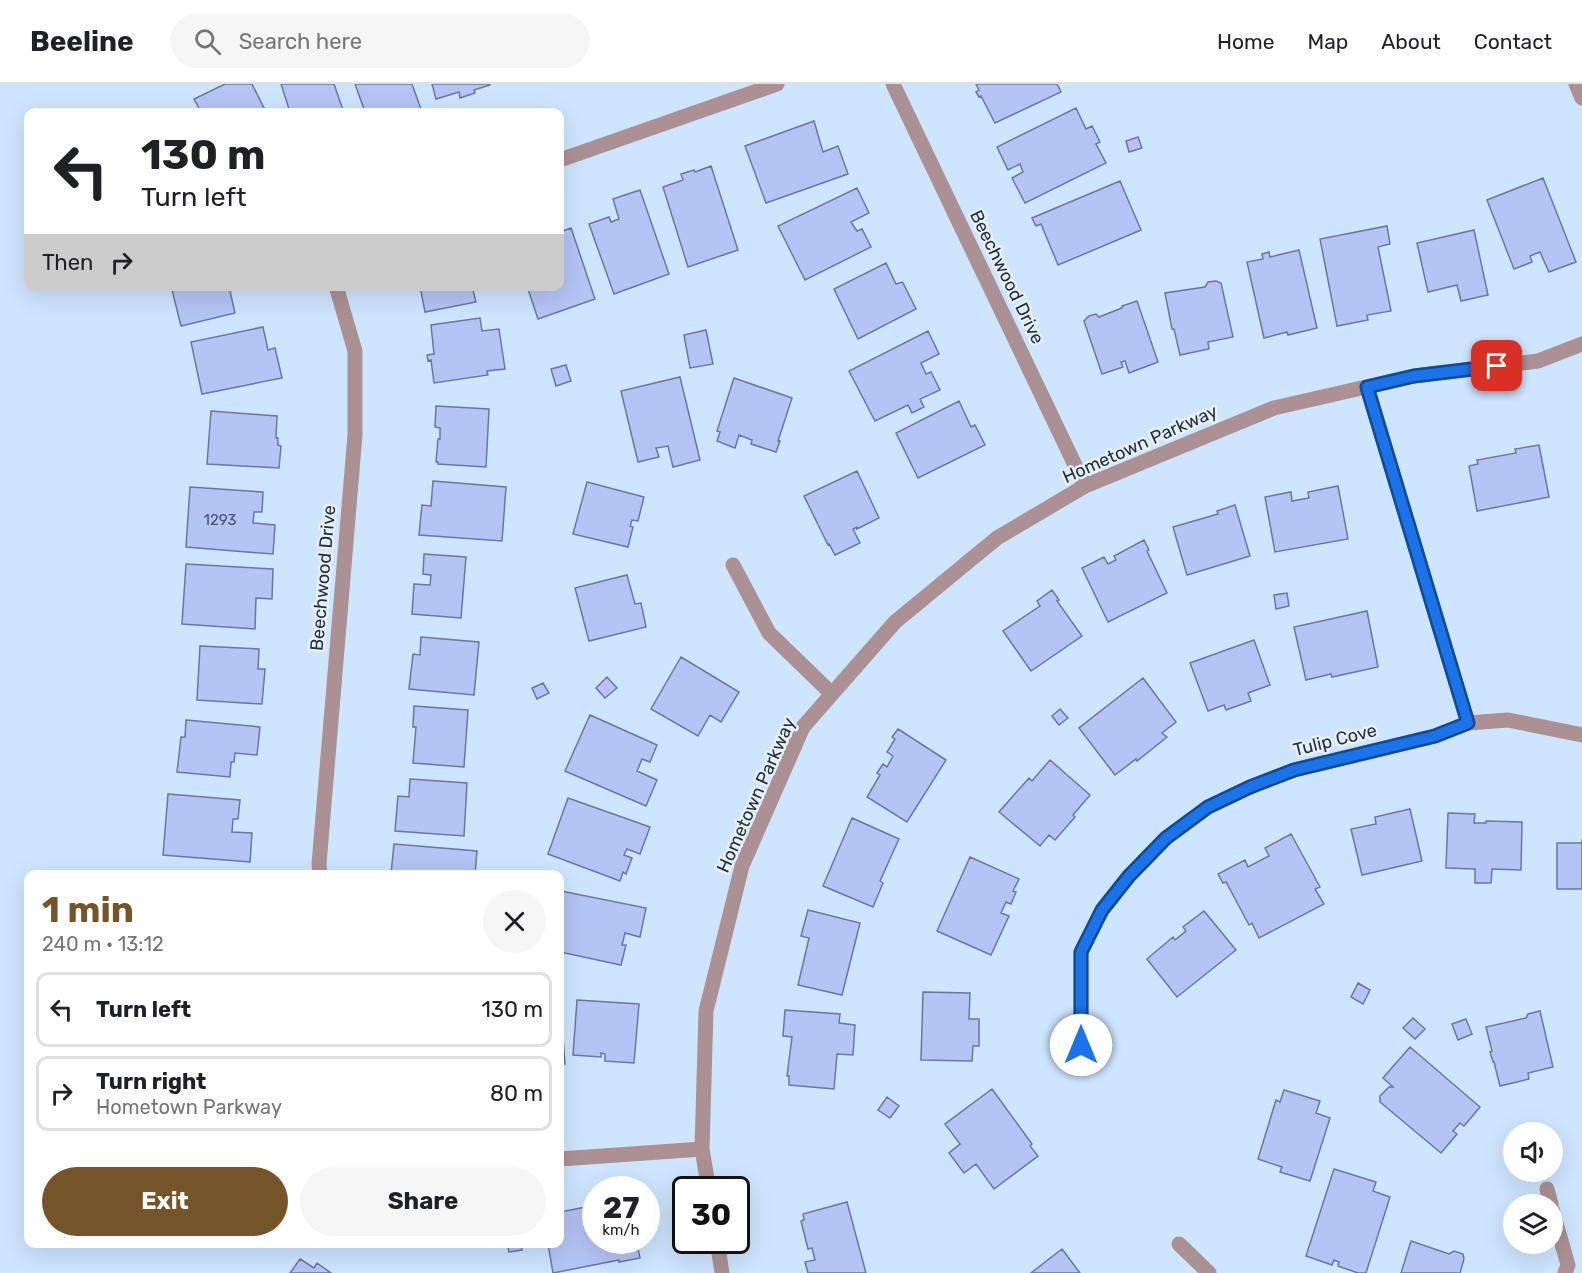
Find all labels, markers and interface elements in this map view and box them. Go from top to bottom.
search box [170,14,590,68]
text: Beeline [30,25,134,58]
icon: search [191,25,224,58]
text: Search here [239,28,362,55]
text: Home [1217,29,1274,54]
text: Map [1307,29,1348,54]
text: About [1381,29,1441,54]
text: Contact [1474,29,1552,54]
text: 130 m [141,130,266,180]
icon: left [42,132,120,210]
text: Turn left [141,181,246,213]
street label: Beechwood Drive [965,206,1049,348]
icon: right [105,246,138,279]
text: Then [42,249,93,276]
pin [1471,340,1522,391]
icon: arrive [1480,349,1513,382]
street label: Hometown Parkway [1059,400,1221,488]
street label: Beechwood Drive [306,504,340,652]
house number: 1293 [204,511,236,529]
street label: Hometown Parkway [712,714,800,876]
street label: Tulip Cove [1291,719,1379,761]
text: 1 min [42,888,134,931]
button: close [483,890,546,953]
text: 240 m · 13:12 [42,932,164,956]
icon: left [45,993,78,1026]
text: Turn left [96,996,191,1023]
text: 130 m [481,996,543,1023]
position arrow [1049,1013,1113,1077]
text: Turn right [96,1068,206,1095]
icon: right [45,1077,78,1110]
text: 80 m [490,1080,543,1107]
text: Hometown Parkway [96,1095,282,1119]
map controls [1503,1122,1563,1254]
button: sound [1503,1122,1563,1182]
button: Exit [42,1167,288,1236]
button: Share [300,1167,546,1236]
speed limit sign: 30 [672,1176,750,1254]
text: 27 [603,1190,639,1226]
button: layers [1503,1194,1563,1254]
text: km/h [602,1221,640,1239]

